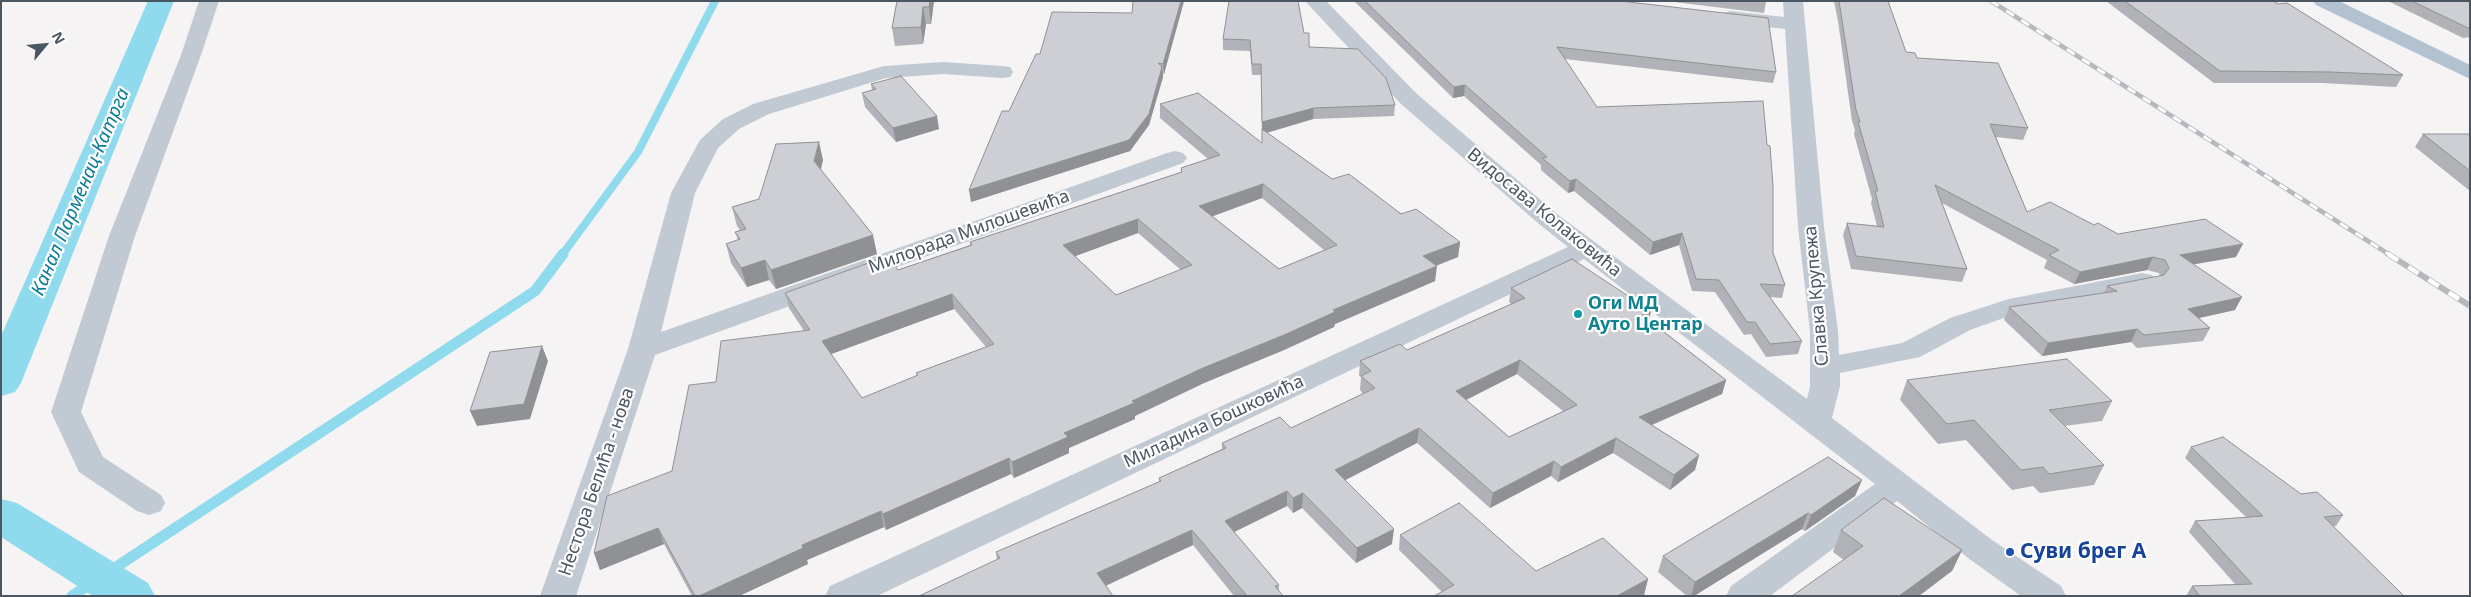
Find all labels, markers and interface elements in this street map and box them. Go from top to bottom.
north arrow [20,20,70,70]
text: N [48,28,70,47]
water label: Канал Парменац-Катрга [27,85,135,299]
street label: Видосава Колаковића [1462,144,1626,282]
street label: Милорада Милошевића [865,186,1073,278]
street label: Славка Крупежа [1800,225,1834,367]
place label: Оги МД Ауто Центар [1588,293,1703,336]
marker: Оги МД Ауто Центар [1572,308,1584,320]
street label: Миладина Бошковића [1121,371,1307,473]
street label: Нестора Белића - нова [555,385,639,579]
place label: Суви брег А [2020,539,2146,565]
marker: Суви брег А [2004,546,2016,558]

